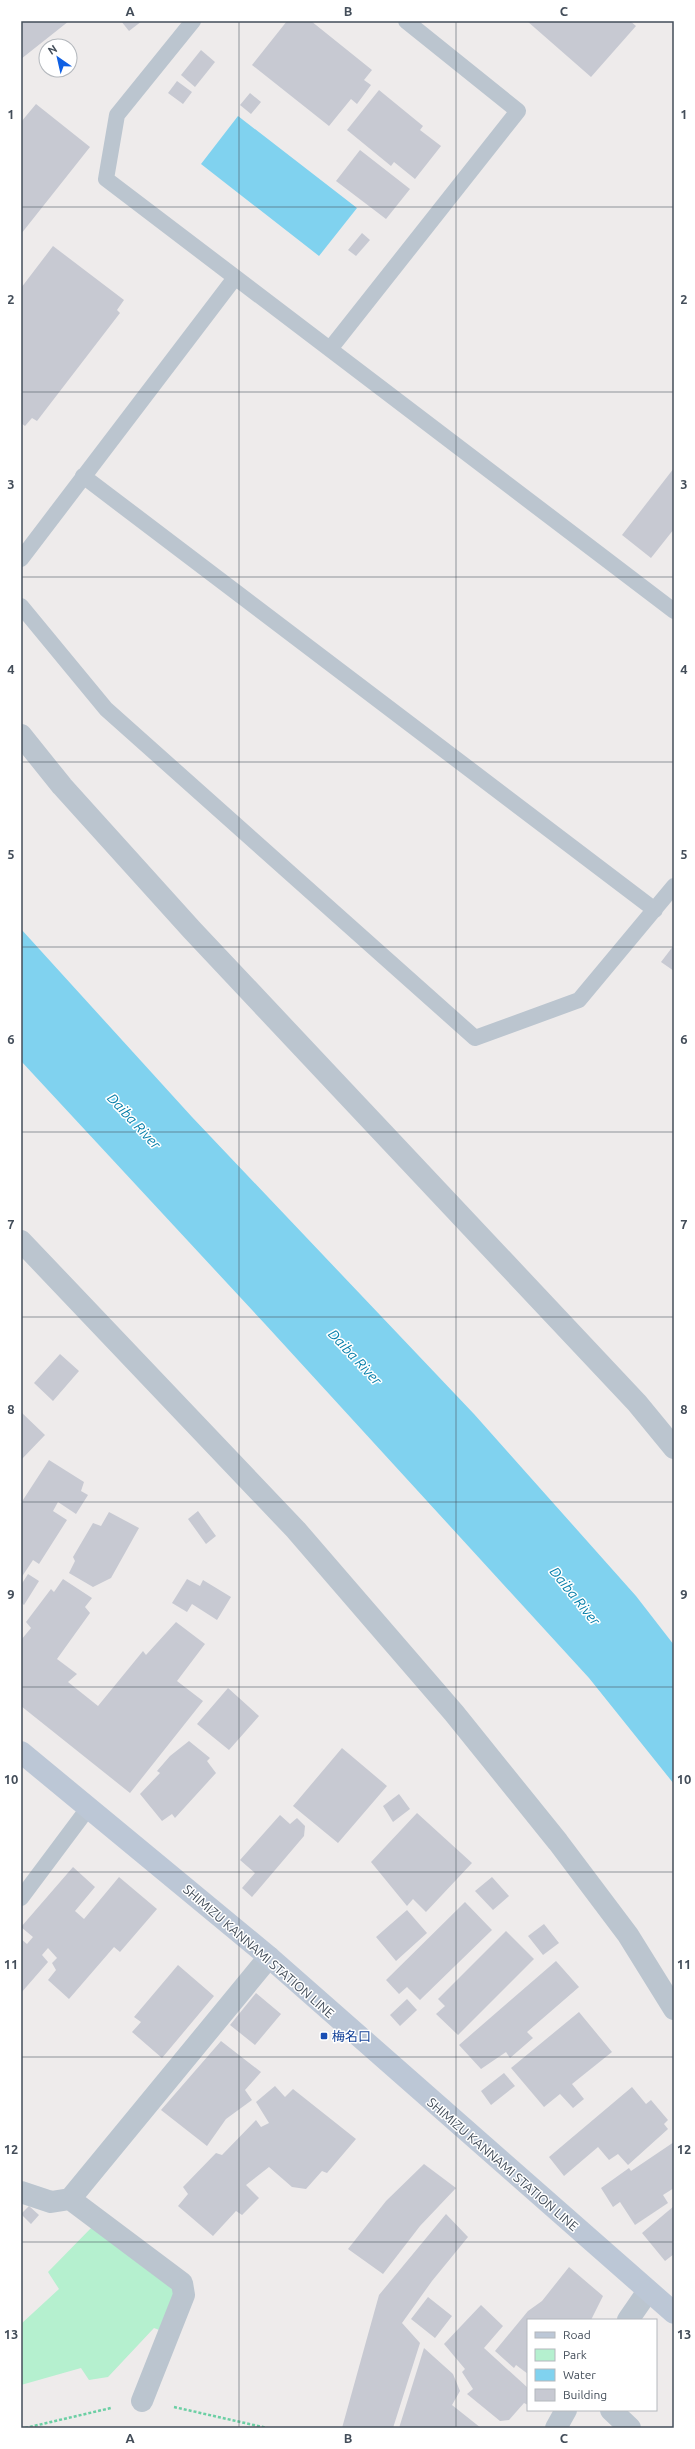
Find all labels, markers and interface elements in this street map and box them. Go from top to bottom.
text: A [125,4,135,18]
text: B [344,4,353,18]
text: C [560,4,569,18]
north arrow [38,38,78,78]
text: N [46,42,59,57]
text: 1 [7,107,15,121]
text: 1 [680,107,688,121]
text: 2 [7,292,15,306]
text: 2 [680,292,688,306]
text: 3 [7,477,15,491]
text: 3 [680,477,688,491]
text: 4 [7,662,15,676]
text: 4 [680,662,688,676]
text: 5 [7,847,15,861]
text: 5 [680,847,688,861]
text: 6 [7,1032,15,1046]
text: 6 [680,1032,688,1046]
water label: Daiba River [104,1090,164,1153]
text: 7 [7,1217,15,1231]
text: 7 [680,1217,688,1231]
water label: Daiba River [325,1326,385,1389]
text: 8 [7,1402,15,1416]
text: 8 [680,1402,688,1416]
water label: Daiba River [547,1564,604,1629]
text: 9 [7,1587,15,1601]
text: 9 [680,1587,688,1601]
text: 10 [4,1772,18,1786]
text: 10 [677,1772,691,1786]
street label: SHIMIZU KANNAMI STATION LINE [181,1882,337,2020]
text: 11 [4,1957,18,1971]
text: 11 [677,1957,691,1971]
place label: 梅名口 [332,2029,371,2043]
marker: 梅名口 [319,2031,329,2041]
street label: SHIMIZU KANNAMI STATION LINE [425,2095,581,2233]
text: 12 [4,2142,18,2156]
text: 12 [677,2142,691,2156]
legend [527,2319,657,2411]
text: 13 [4,2327,18,2341]
text: 13 [677,2327,691,2341]
text: Road [563,2328,591,2341]
text: Park [563,2348,587,2361]
text: Water [563,2368,596,2381]
text: Building [563,2388,607,2401]
text: A [125,2431,135,2445]
text: B [344,2431,353,2445]
text: C [560,2431,569,2445]

